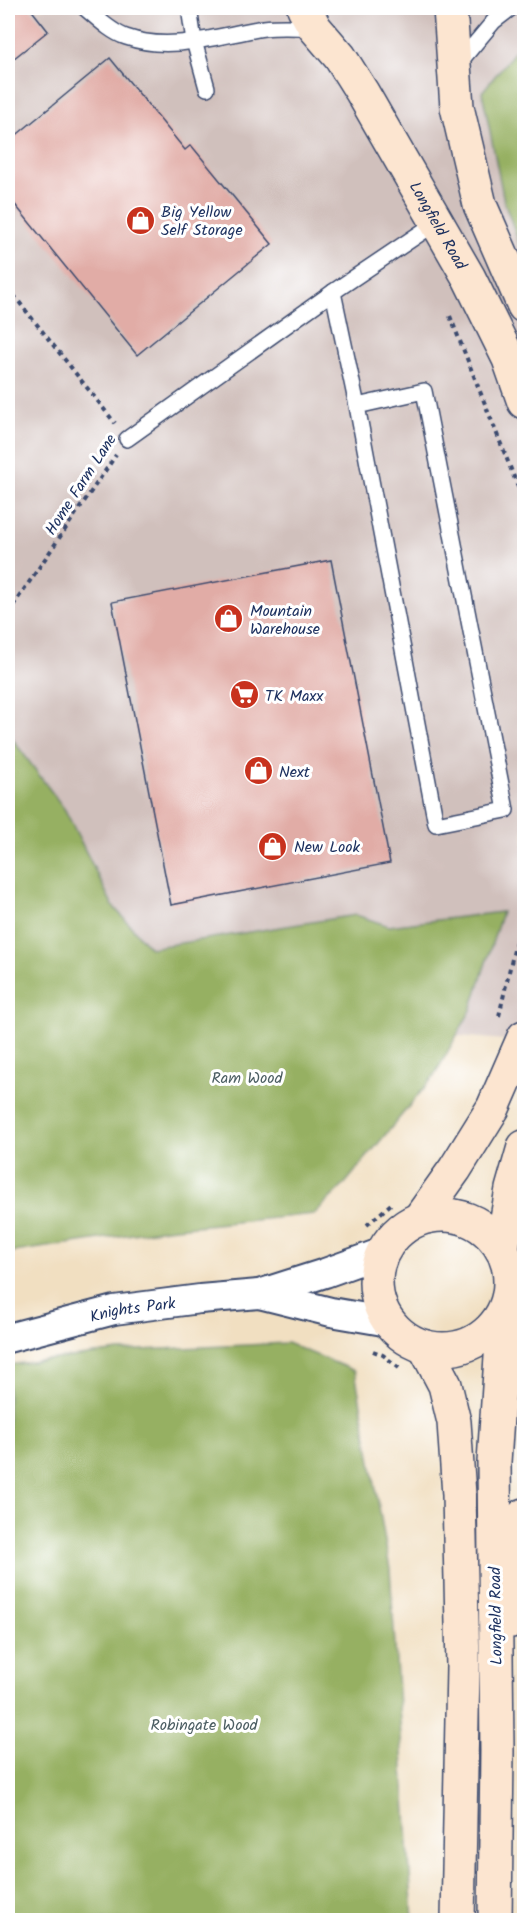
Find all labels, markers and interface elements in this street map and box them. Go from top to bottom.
street label: Longfield Road [402,177,473,276]
place label: Big Yellow Self Storage [161,200,243,243]
shop icon: Big Yellow Self Storage [124,204,156,236]
street label: Home Farm Lane [39,429,123,541]
place label: Mountain Warehouse [250,599,320,642]
shop icon: Mountain Warehouse [213,603,245,635]
supermarket icon: TK Maxx [228,679,260,711]
place label: TK Maxx [265,684,324,709]
shop icon: Next [242,755,274,787]
place label: Next [279,760,311,785]
shop icon: New Look [257,830,289,862]
place label: New Look [294,835,360,860]
park label: Ram Wood [212,1066,284,1091]
street label: Knights Park [87,1291,177,1330]
street label: Longfield Road [483,1566,510,1665]
park label: Robingate Wood [150,1713,259,1738]

